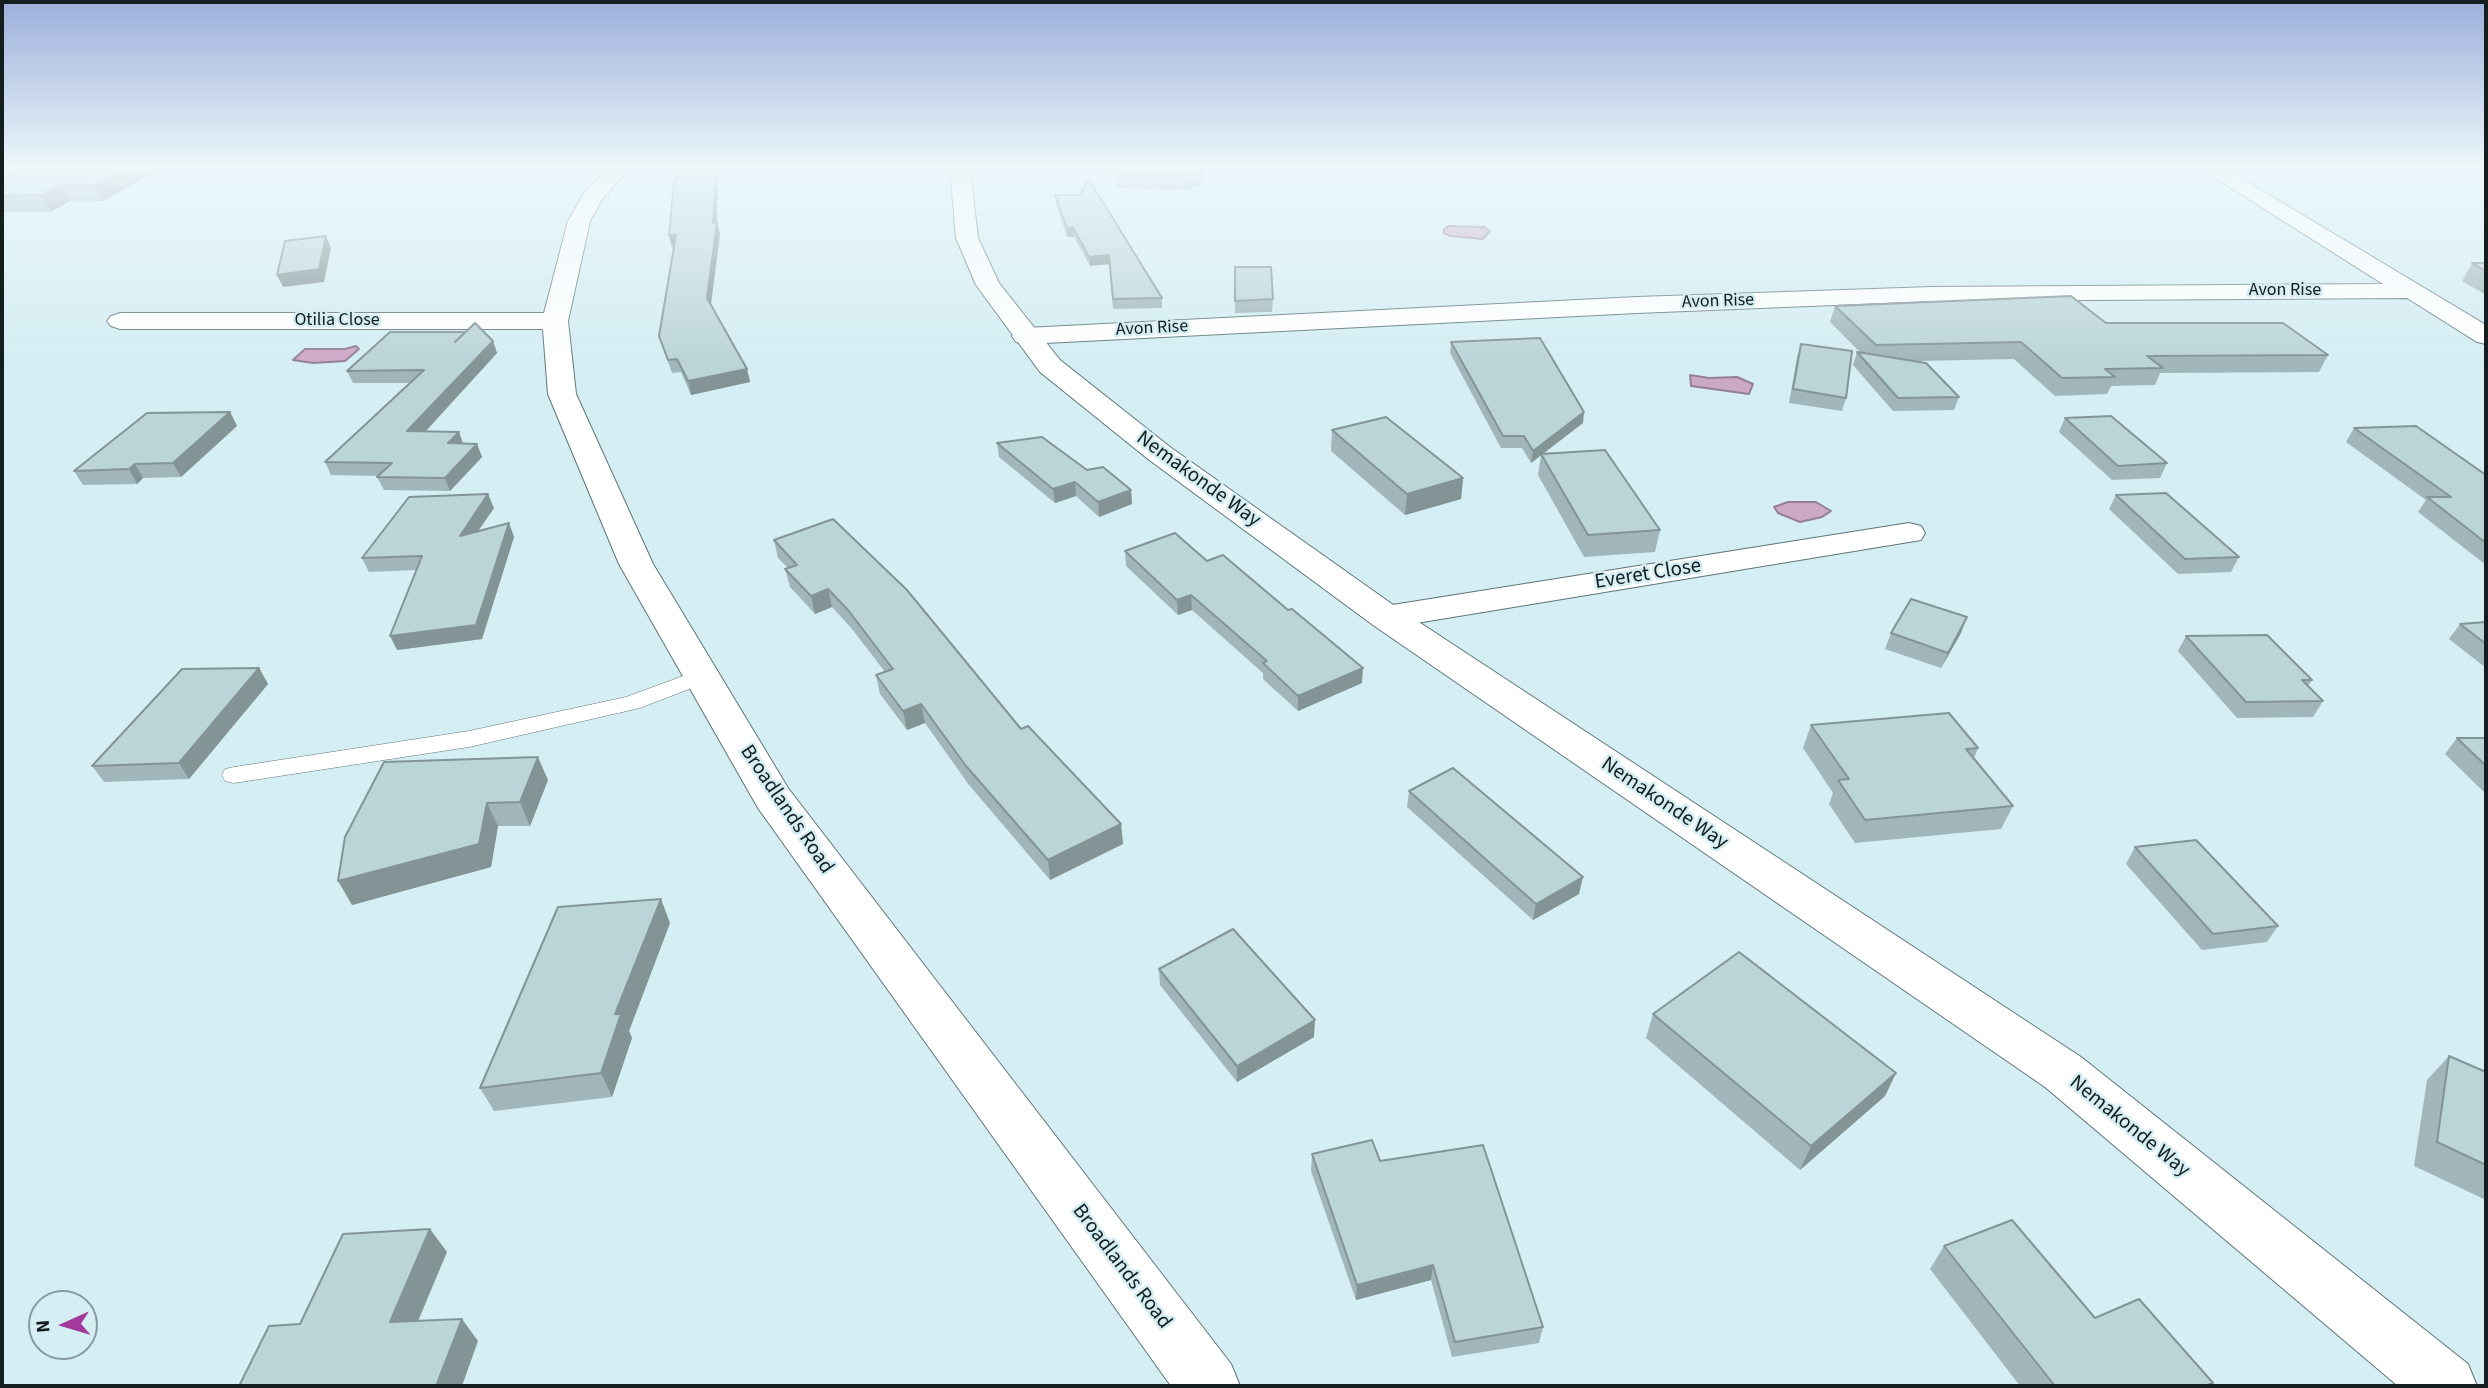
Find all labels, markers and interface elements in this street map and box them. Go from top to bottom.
street label: Avon Rise [2249,280,2321,302]
street label: Avon Rise [1681,290,1755,314]
street label: Otilia Close [294,310,380,332]
street label: Avon Rise [1115,316,1189,342]
street label: Nemakonde Way [1131,426,1265,534]
street label: Everet Close [1593,554,1703,596]
street label: Broadlands Road [734,741,838,879]
street label: Nemakonde Way [1596,752,1732,856]
street label: Nemakonde Way [2064,1071,2194,1183]
street label: Broadlands Road [1066,1200,1176,1334]
north arrow [28,1290,98,1360]
text: N [30,1319,57,1334]

